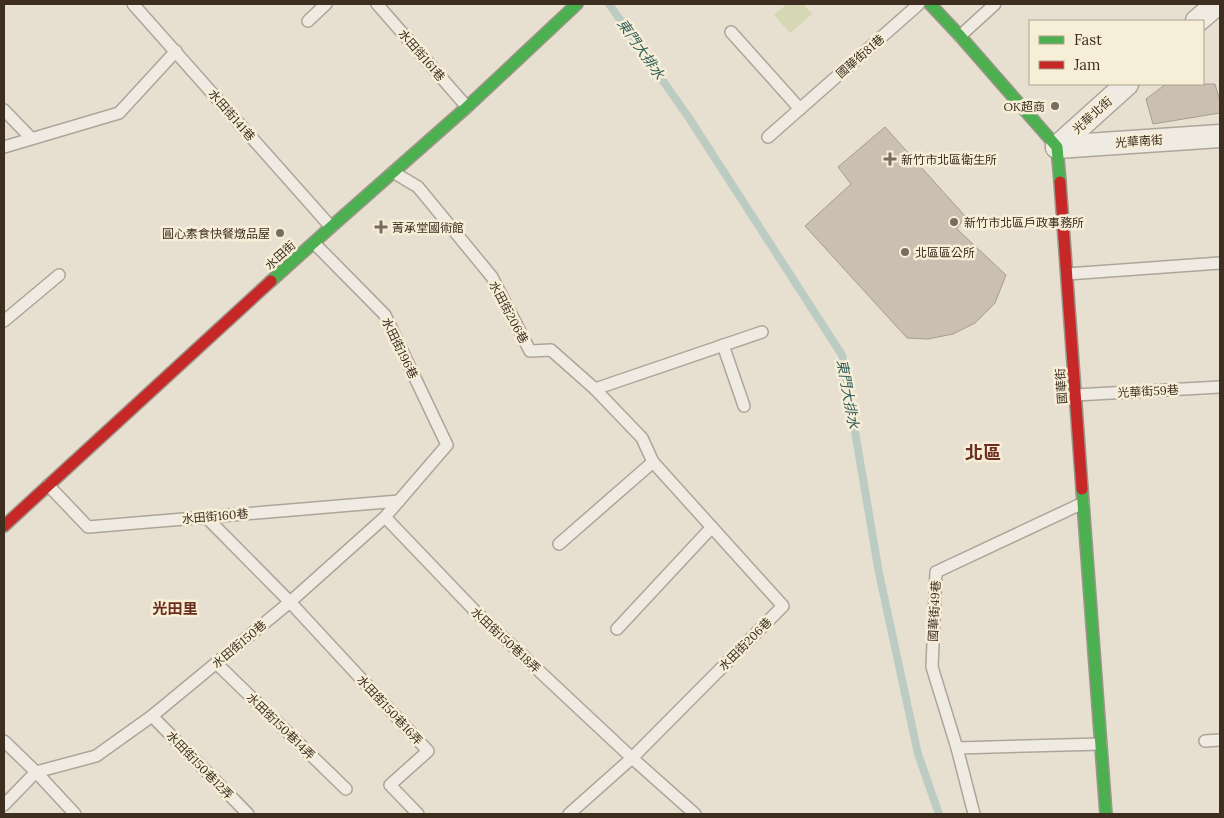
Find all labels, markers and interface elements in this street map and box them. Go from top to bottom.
water label: 東門大排水 [614,15,669,84]
legend [1029,20,1204,85]
street label: 水田街161巷 [395,26,449,84]
text: Fast [1074,30,1102,49]
street label: 國華街81巷 [833,31,887,81]
text: Jam [1073,55,1101,74]
street label: 水田街141巷 [206,86,258,144]
street label: 光華北街 [1069,93,1115,137]
place label: OK超商 [1003,99,1045,114]
marker: OK超商 [1049,100,1061,112]
street label: 光華南街 [1115,132,1163,150]
marker: 新竹市北區衛生所 [883,152,897,166]
place label: 新竹市北區衛生所 [901,152,997,167]
place label: 新竹市北區戶政事務所 [964,215,1084,230]
marker: 新竹市北區戶政事務所 [948,216,960,228]
marker: 菁承堂國術館 [374,220,388,234]
place label: 菁承堂國術館 [392,220,464,235]
place label: 圓心素食快餐燉品屋 [162,226,270,241]
marker: 圓心素食快餐燉品屋 [274,227,286,239]
street label: 水田街 [262,237,298,273]
place label: 北區區公所 [915,245,975,260]
marker: 北區區公所 [899,246,911,258]
street label: 水田街206巷 [486,278,532,346]
street label: 水田街196巷 [379,315,421,381]
water label: 東門大排水 [833,358,863,431]
street label: 國華街 [1052,368,1070,404]
street label: 光華街59巷 [1117,382,1179,400]
district label: 北區 [965,441,1001,464]
street label: 水田街160巷 [181,506,249,526]
street label: 國華街49巷 [925,580,943,642]
district label: 光田里 [152,599,198,618]
street label: 水田街150巷18弄 [468,604,544,676]
street label: 水田街206巷 [715,614,775,674]
street label: 水田街150巷 [209,617,269,671]
street label: 水田街150巷16弄 [354,672,426,748]
street label: 水田街150巷14弄 [244,690,318,762]
street label: 水田街150巷12弄 [164,728,236,802]

